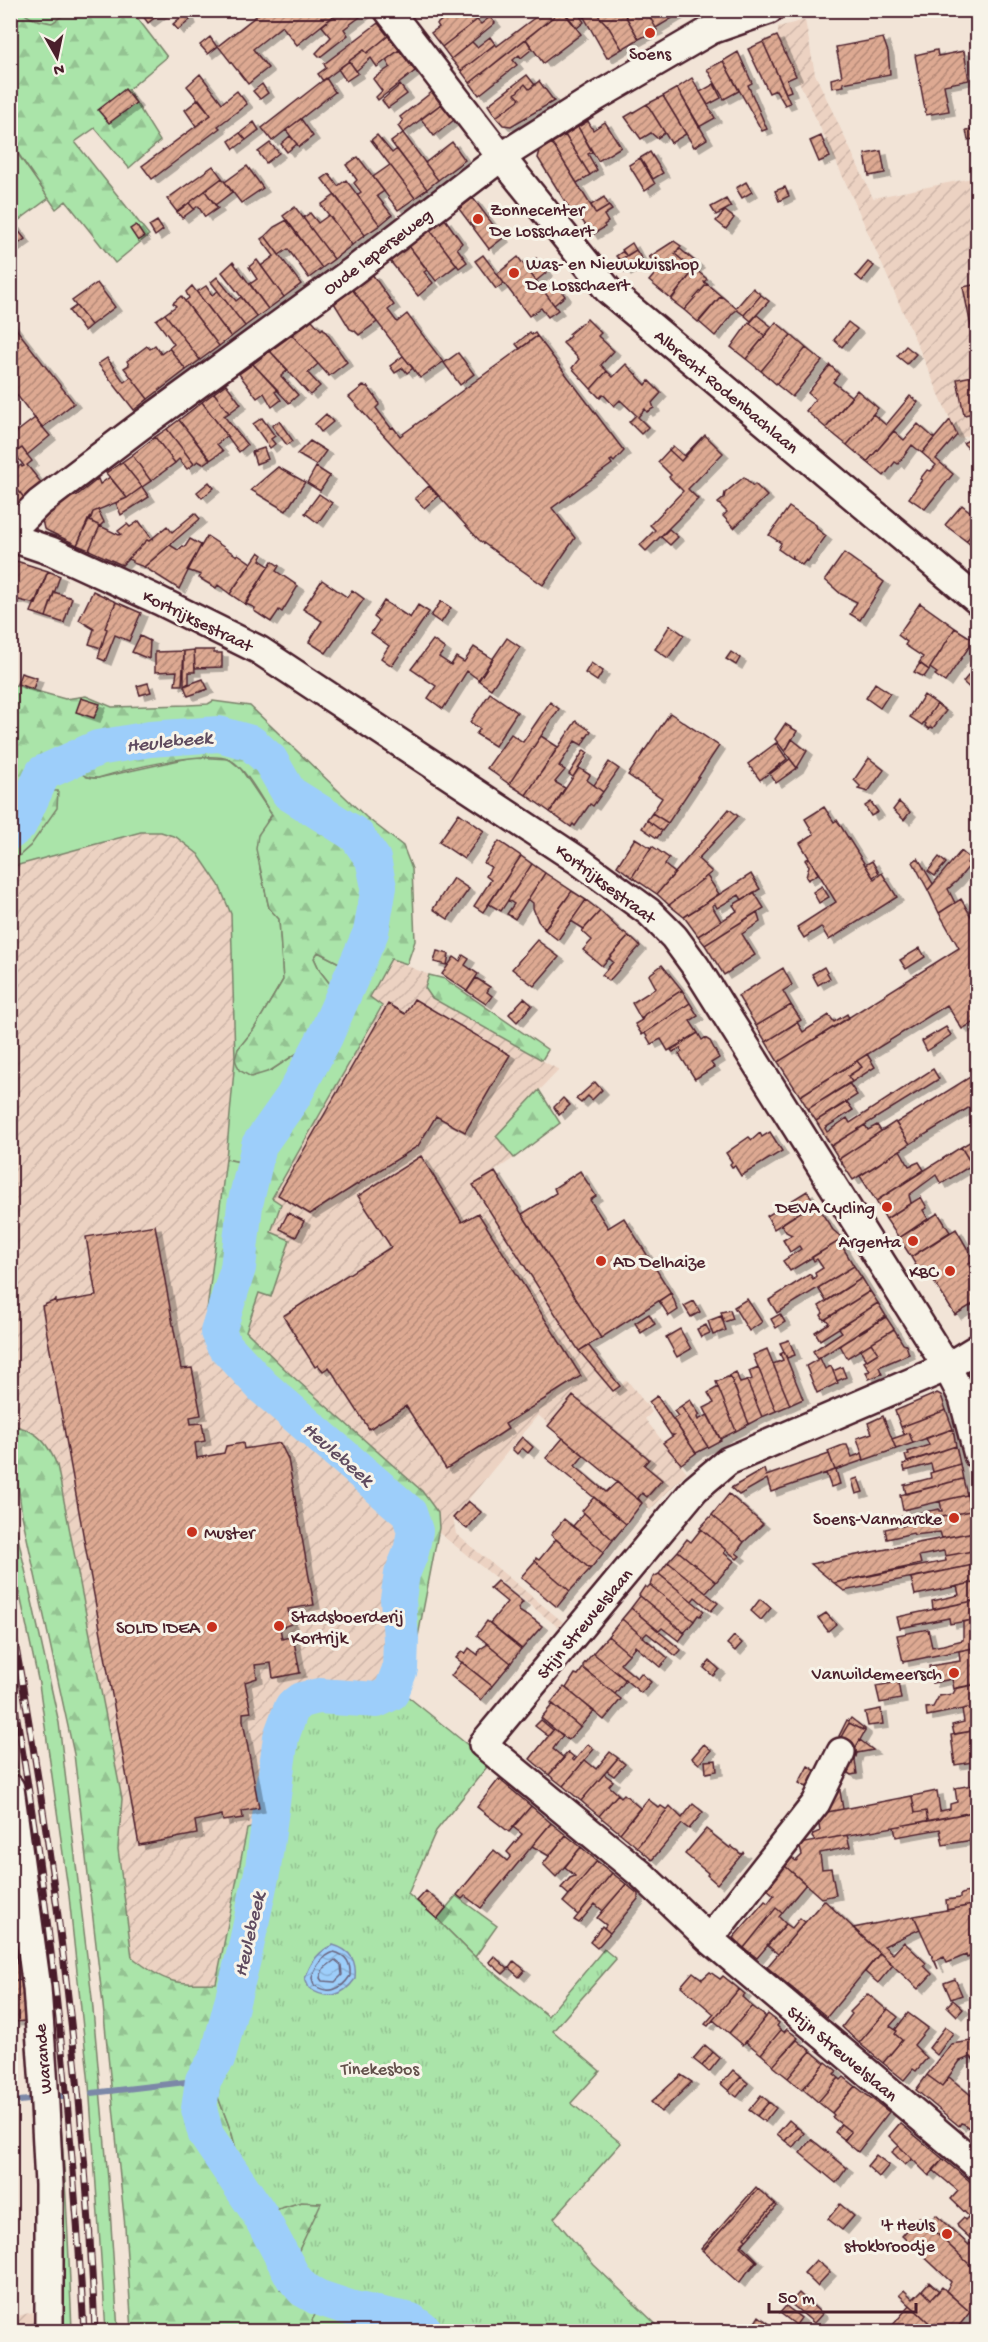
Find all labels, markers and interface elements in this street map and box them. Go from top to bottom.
marker: Soens [643,26,657,40]
north arrow [27,27,87,87]
place label: Soens [629,45,672,66]
text: N [52,58,65,79]
place label: Zonnecenter De Losschaert [489,201,595,243]
street label: Oude Ieperseweg [320,205,437,301]
marker: Zonnecenter De Losschaert [471,212,485,226]
place label: Was- en Nieuwkuisshop De Losschaert [525,255,699,297]
marker: Was- en Nieuwkuisshop De Losschaert [507,266,521,280]
street label: Albrecht Rodenbachlaan [649,326,802,460]
street label: Kortrijksestraat [138,586,257,659]
water label: Heulebeek [125,727,215,759]
street label: Kortrijksestraat [550,840,660,931]
place label: DEVA Cycling [775,1199,875,1220]
marker: DEVA Cycling [880,1200,894,1214]
place label: Argenta [839,1233,902,1254]
marker: Argenta [906,1234,920,1248]
place label: AD Delhaize [613,1253,706,1274]
marker: AD Delhaize [594,1254,608,1268]
place label: KBC [909,1263,939,1284]
marker: KBC [943,1264,957,1278]
water label: Heulebeek [297,1419,378,1494]
place label: Soens-Vanmarcke [813,1510,943,1531]
marker: Soens-Vanmarcke [947,1511,961,1525]
place label: Muster [204,1524,256,1545]
marker: Muster [185,1525,199,1539]
street label: Stijn Streuvelslaan [534,1565,639,1684]
place label: Stadsboerderij Kortrijk [291,1608,404,1650]
place label: SOLID IDEA [116,1619,201,1640]
marker: Stadsboerderij Kortrijk [272,1619,286,1633]
marker: SOLID IDEA [205,1620,219,1634]
place label: Vanwildemeersch [811,1665,942,1686]
marker: Vanwildemeersch [947,1666,961,1680]
water label: Heulebeek [231,1888,273,1979]
street label: Stijn Streuvelslaan [782,2003,901,2108]
street label: Warande [31,2022,58,2095]
park label: Tinekesbos [340,2060,420,2081]
place label: 't Heuls stokbroodje [844,2216,936,2258]
marker: 't Heuls stokbroodje [940,2227,954,2241]
scale bar [769,2276,916,2314]
text: 50 m [778,2289,815,2310]

